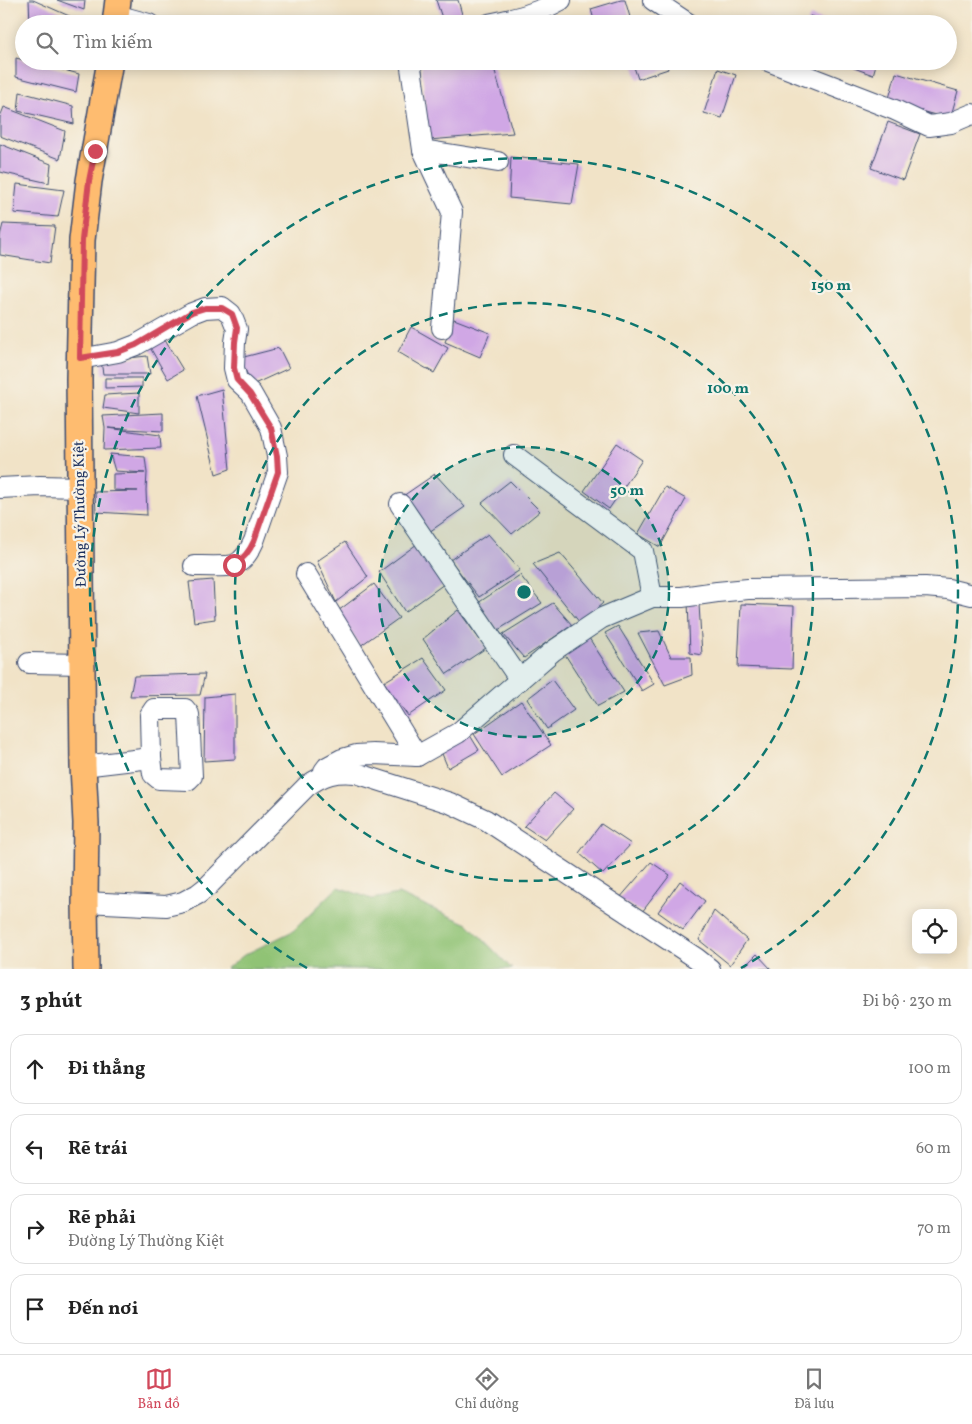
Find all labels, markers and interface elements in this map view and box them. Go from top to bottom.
search box [15,15,957,70]
icon: search [33,29,61,57]
text: Tìm kiếm [73,30,153,56]
route end [84,140,107,163]
text: 150 m [811,276,851,297]
text: 100 m [707,379,750,400]
street label: Đường Lý Thường Kiệt [69,441,93,587]
text: 50 m [610,481,644,502]
route start [223,554,246,577]
centre of rings [515,583,533,601]
map controls [912,909,957,954]
button: locate [912,909,957,954]
text: 3 phút [20,987,82,1016]
text: Đi bộ · 230 m [863,991,952,1013]
icon: ahead [21,1055,49,1083]
text: Đi thẳng [68,1056,145,1082]
text: 100 m [908,1058,951,1080]
icon: left [21,1135,49,1163]
text: Rẽ trái [68,1136,128,1162]
text: 60 m [916,1138,951,1160]
text: Rẽ phải [68,1205,136,1231]
icon: right [21,1215,49,1243]
text: 70 m [917,1218,951,1240]
text: Đường Lý Thường Kiệt [68,1231,224,1253]
icon: arrive [21,1295,49,1323]
text: Đến nơi [68,1296,138,1322]
tab: Bản đồ [138,1365,180,1414]
tab: Chỉ đường [455,1365,519,1414]
tab: Đã lưu [794,1365,834,1414]

